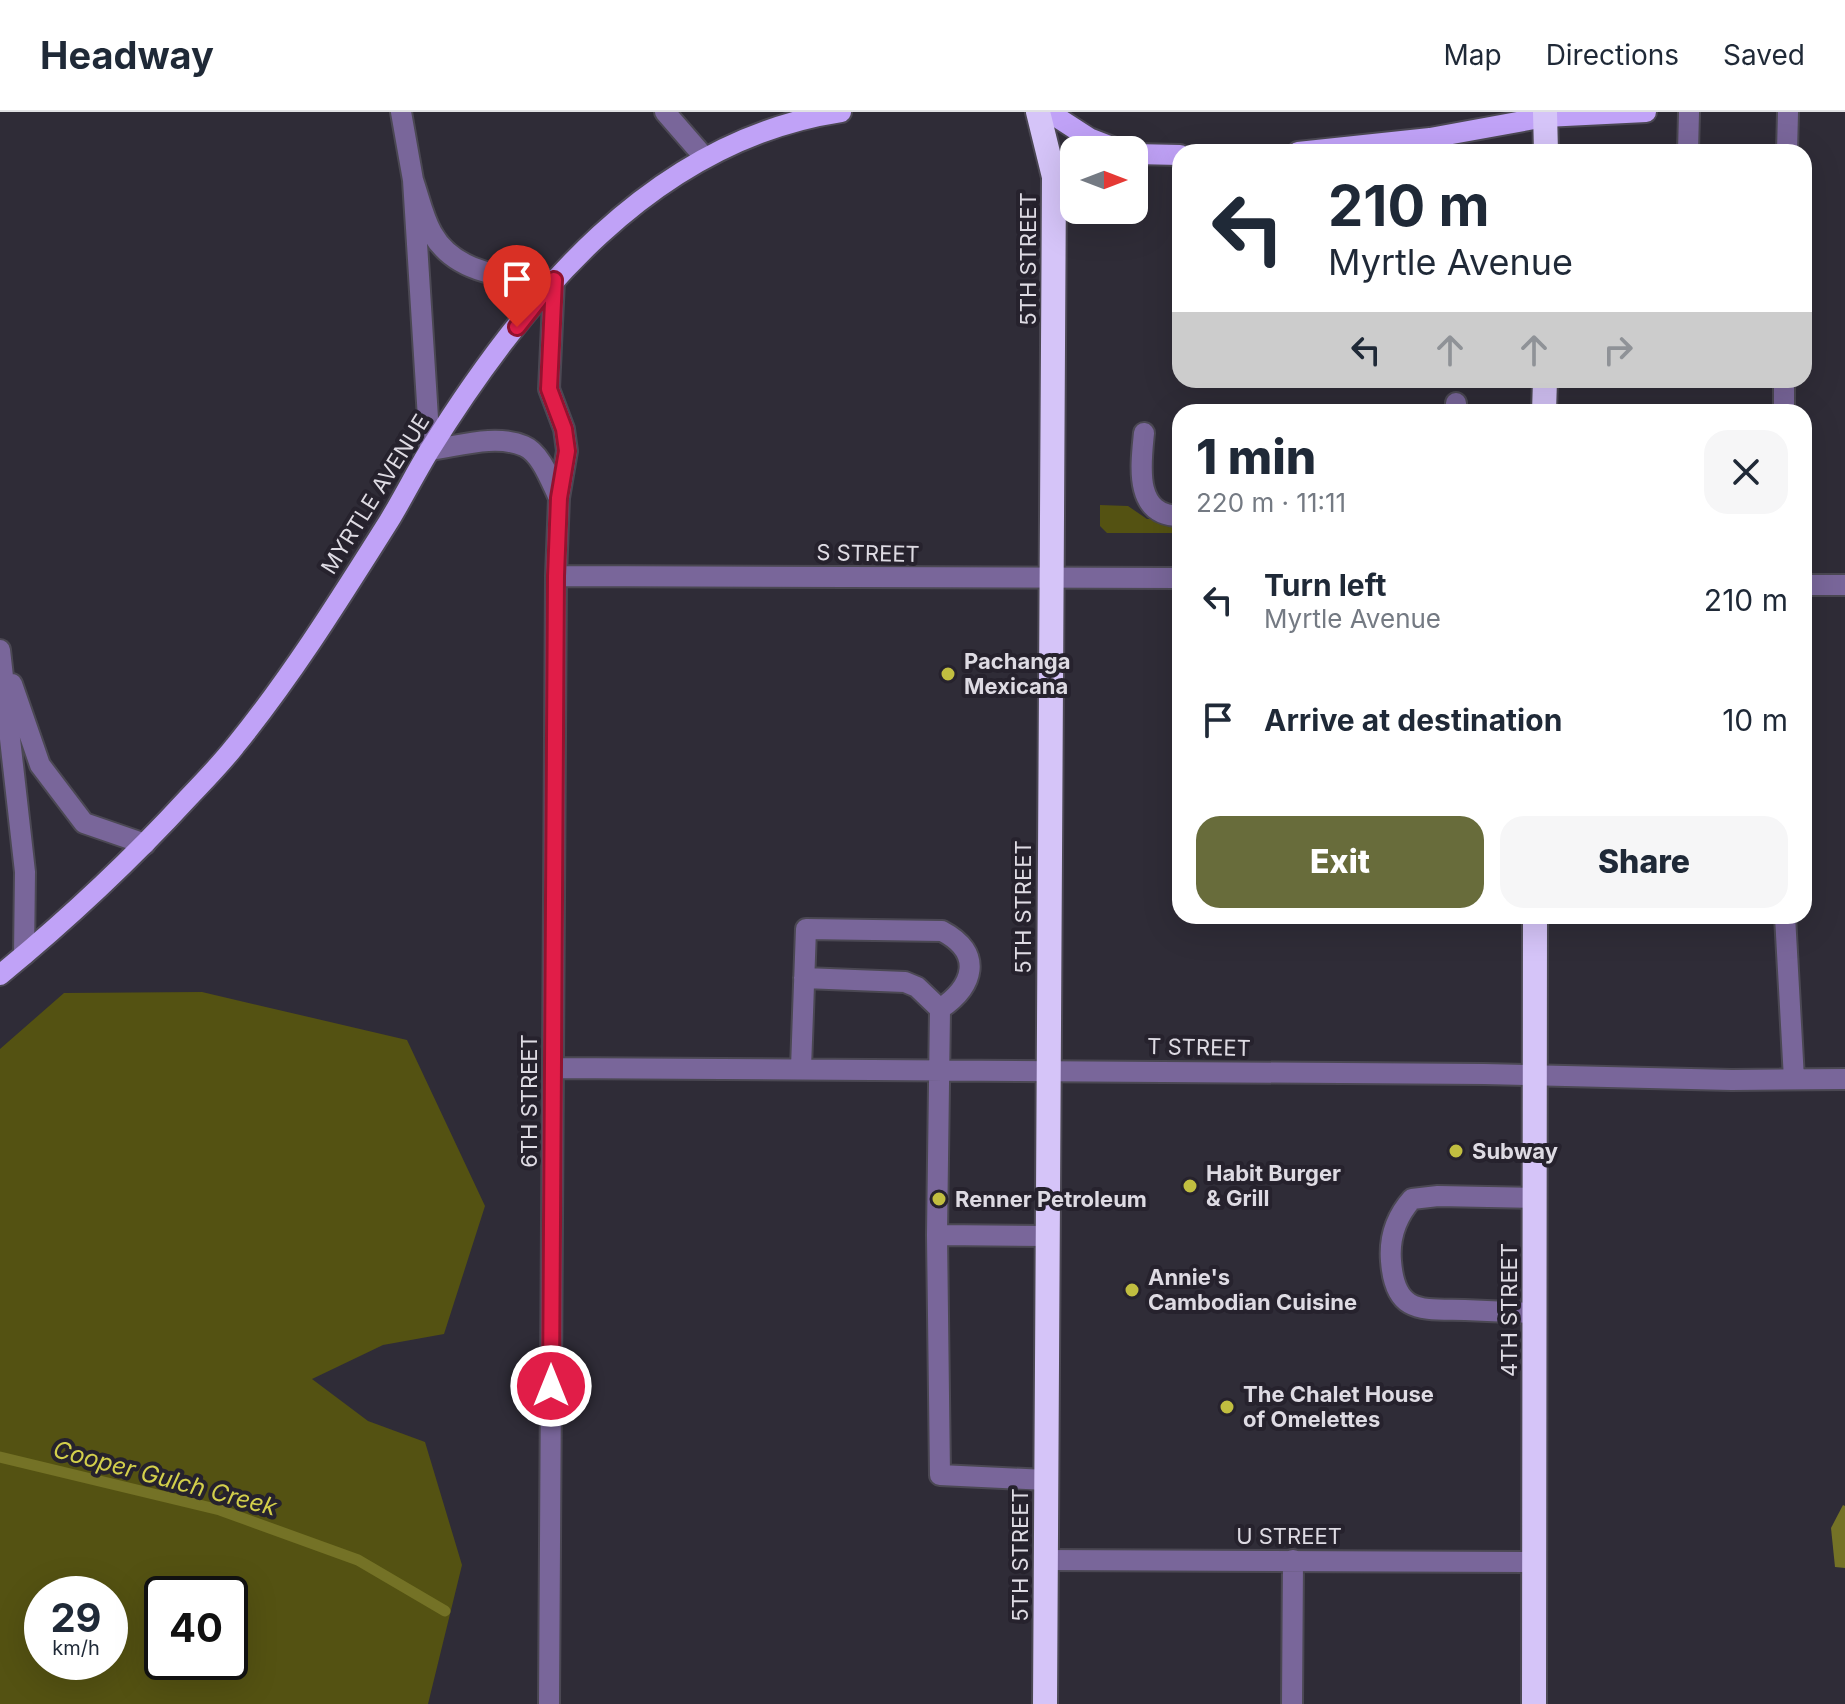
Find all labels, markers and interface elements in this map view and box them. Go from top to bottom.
text: Headway [40,32,214,78]
text: Map [1443,38,1502,72]
text: Directions [1546,38,1679,72]
text: Saved [1723,38,1805,72]
north arrow [1060,136,1148,224]
map controls [1060,136,1148,224]
text: 210 m [1328,172,1490,240]
icon: left [1196,176,1300,280]
street label: 5TH STREET [1015,192,1041,326]
text: Myrtle Avenue [1328,240,1573,284]
pin [483,245,551,327]
icon: arrive [495,257,539,301]
icon: left [1344,328,1388,372]
icon: ahead [1428,328,1472,372]
icon: ahead [1512,328,1556,372]
icon: right [1596,328,1640,372]
street label: MYRTLE AVENUE [315,409,435,579]
text: 1 min [1196,427,1316,486]
button: close [1704,430,1788,514]
text: 220 m · 11:11 [1196,487,1346,518]
street label: S STREET [816,539,920,567]
text: Turn left [1264,567,1386,603]
icon: left [1196,578,1240,622]
text: 210 m [1704,582,1788,618]
text: Myrtle Avenue [1264,603,1441,634]
place label: Pachanga Mexicana [964,648,1071,699]
marker: Pachanga Mexicana [939,665,957,683]
icon: arrive [1196,698,1240,742]
text: Arrive at destination [1264,702,1562,738]
text: 10 m [1722,702,1788,738]
button: Exit [1196,816,1484,908]
button: Share [1500,816,1788,908]
street label: 5TH STREET [1010,840,1036,974]
street label: T STREET [1147,1033,1251,1061]
street label: 6TH STREET [516,1034,542,1168]
place label: Subway [1472,1138,1558,1164]
marker: Subway [1447,1142,1465,1160]
place label: Habit Burger & Grill [1206,1160,1341,1211]
marker: Habit Burger & Grill [1181,1177,1199,1195]
place label: Renner Petroleum [955,1186,1147,1212]
marker: Renner Petroleum [930,1190,948,1208]
street label: 4TH STREET [1496,1243,1522,1377]
place label: Annie's Cambodian Cuisine [1148,1264,1357,1315]
marker: Annie's Cambodian Cuisine [1123,1281,1141,1299]
position arrow [509,1344,593,1428]
place label: The Chalet House of Omelettes [1243,1381,1434,1432]
marker: The Chalet House of Omelettes [1218,1398,1236,1416]
water label: Cooper Gulch Creek [50,1434,281,1522]
street label: 5TH STREET [1007,1488,1033,1622]
street label: U STREET [1236,1523,1342,1549]
speed limit sign: 40 [144,1576,248,1680]
text: 29 [50,1593,102,1642]
text: km/h [52,1636,100,1660]

